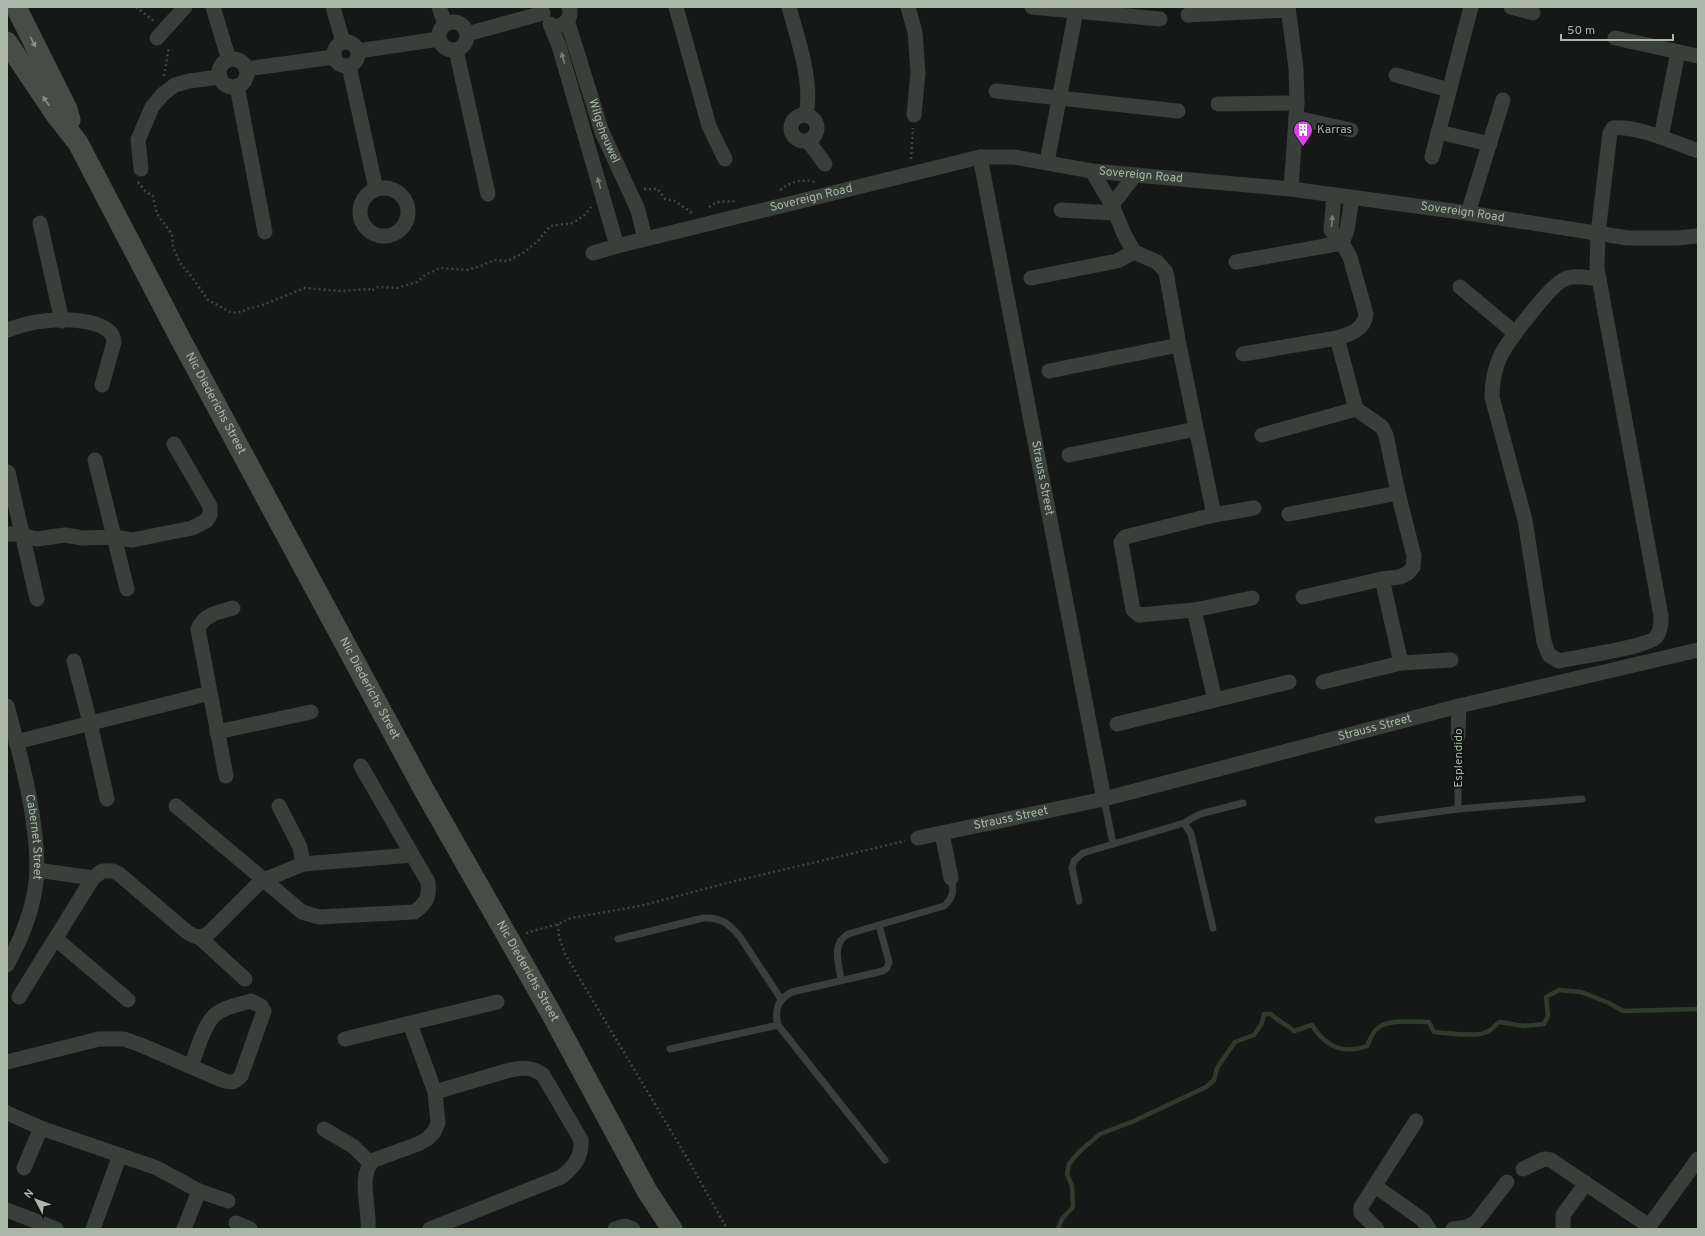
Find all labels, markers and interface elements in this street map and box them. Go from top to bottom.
scale bar [1561,16,1673,42]
text: 50 m [1567,23,1595,39]
one-way arrow [30,36,36,48]
one-way arrow [560,52,566,64]
one-way arrow [42,95,50,106]
street label: Wilgeheuwel [584,97,623,166]
building icon: Karras [1292,119,1314,147]
place label: Karras [1317,122,1352,138]
street label: Sovereign Road [1098,164,1184,187]
one-way arrow [596,177,602,189]
street label: Sovereign Road [768,181,854,216]
street label: Sovereign Road [1420,199,1506,227]
one-way arrow [1328,215,1335,227]
street label: Nic Diederichs Street [181,350,249,457]
street label: Strauss Street [1027,439,1057,517]
street label: Nic Diederichs Street [335,635,403,742]
street label: Strauss Street [1336,711,1414,745]
street label: Esplendido [1451,728,1467,788]
street label: Cabernet Street [21,793,45,880]
street label: Strauss Street [972,803,1050,834]
street label: Nic Diederichs Street [492,918,562,1025]
north arrow [16,1180,56,1220]
text: N [21,1187,37,1202]

